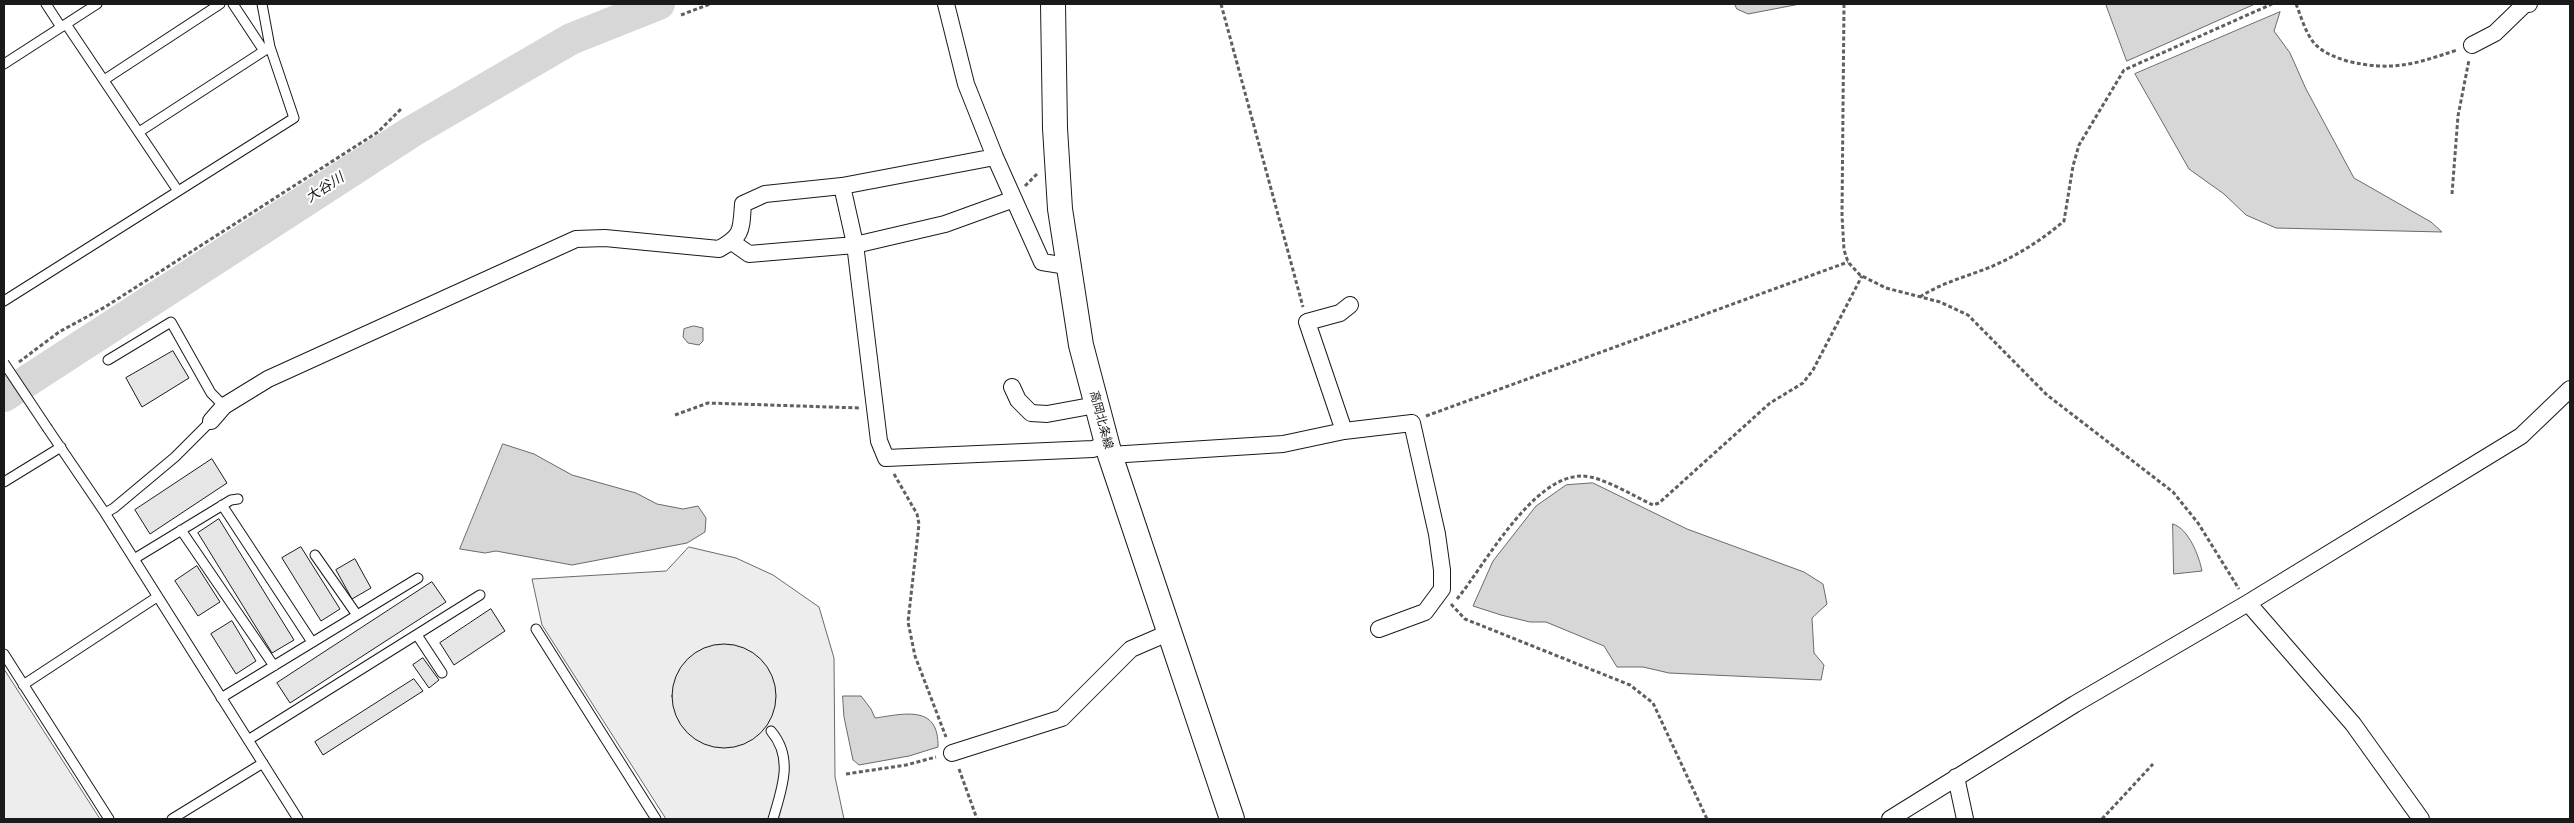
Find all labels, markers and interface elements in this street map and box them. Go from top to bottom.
water label: 大谷川 [303,170,347,206]
street label: 高岡北条線 [1086,389,1116,451]

